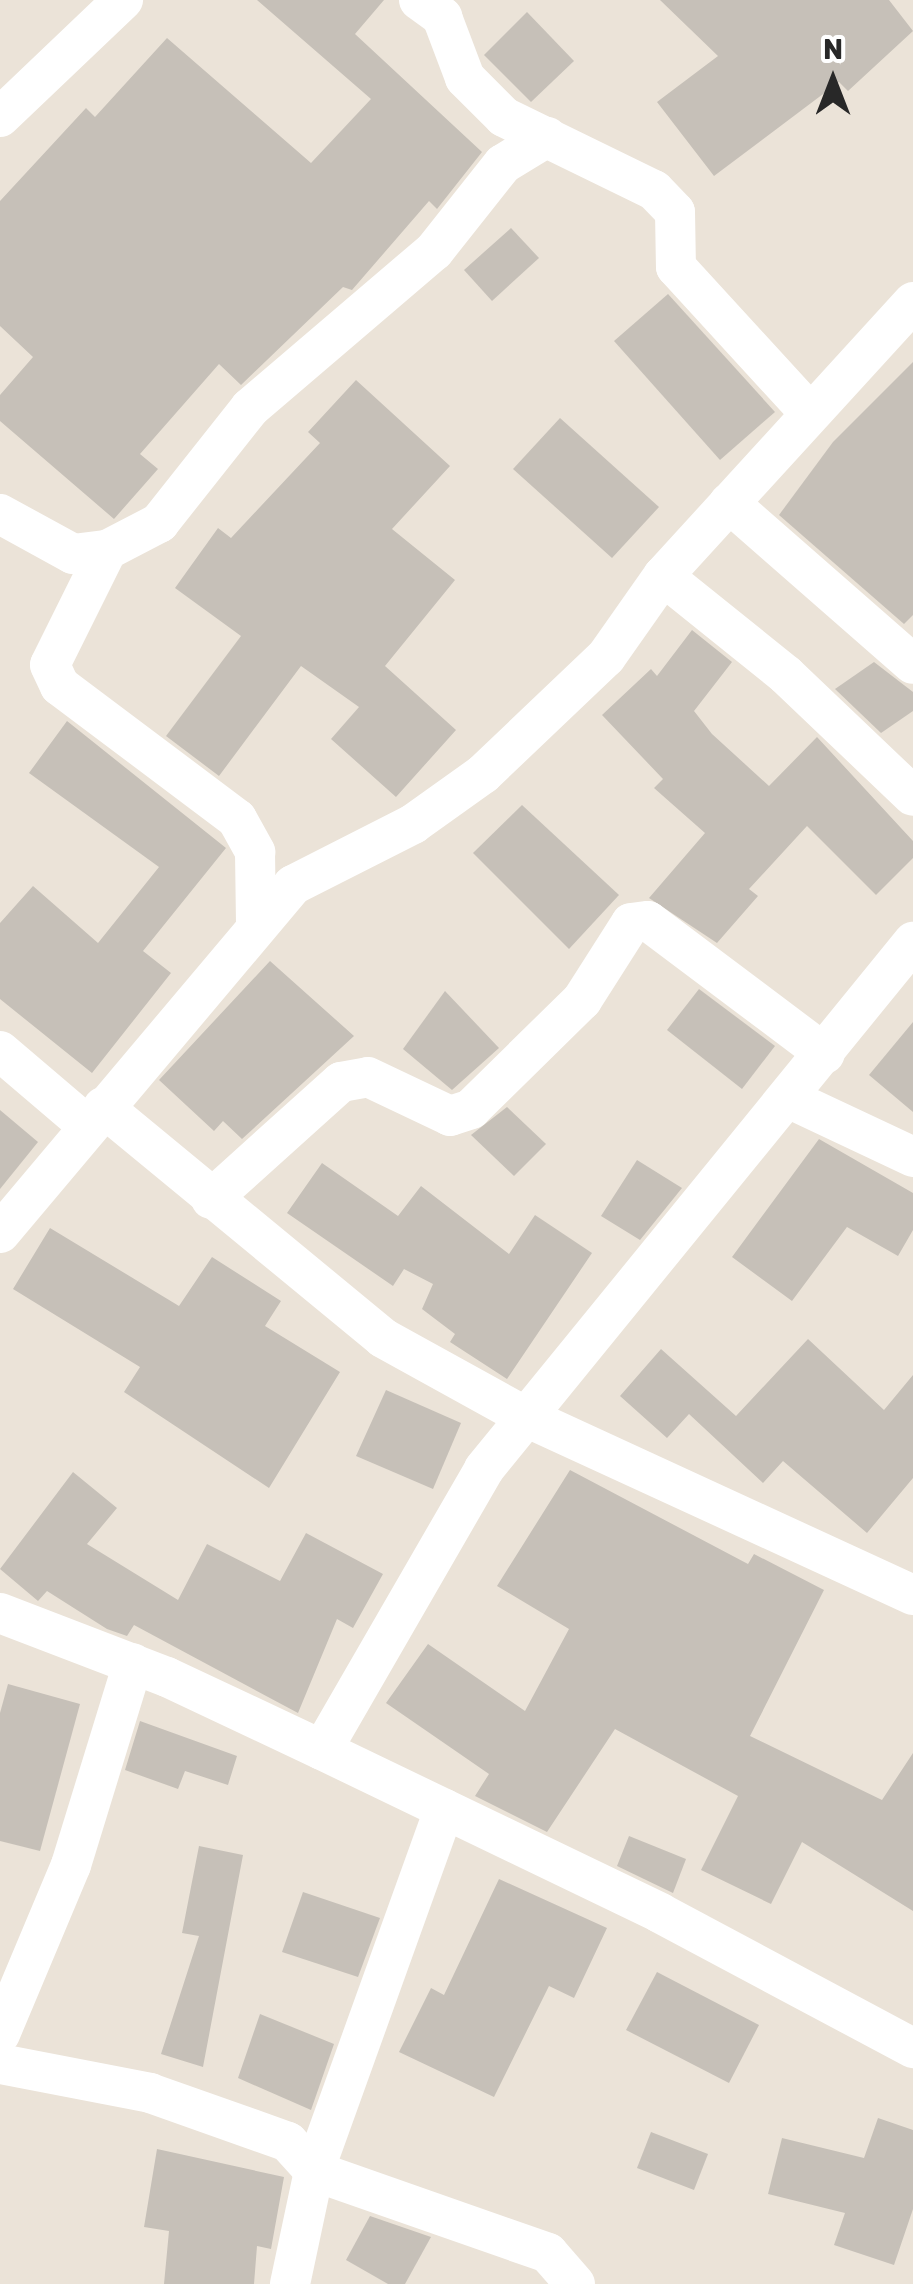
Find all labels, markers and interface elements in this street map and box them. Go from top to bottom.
north arrow [783,30,883,130]
text: N [823,33,843,66]

